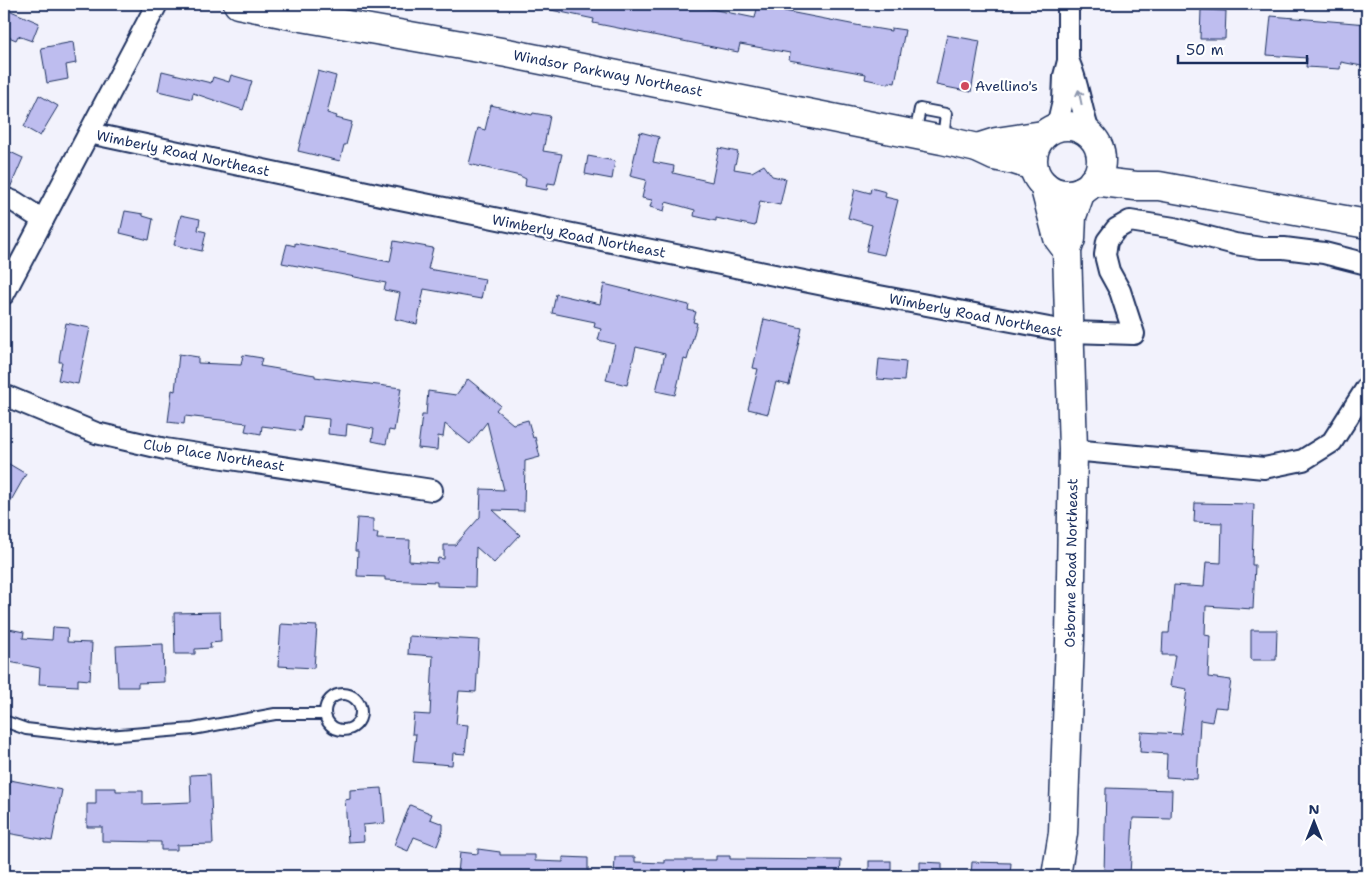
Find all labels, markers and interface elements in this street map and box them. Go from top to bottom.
scale bar [1178,32,1307,64]
text: 50 m [1186,40,1224,60]
street label: Windsor Parkway Northeast [512,46,704,100]
place label: Avellino's [975,77,1038,95]
marker: Avellino's [959,80,971,92]
one-way arrow [1075,90,1084,106]
street label: Wimberly Road Northeast [95,126,271,180]
street label: Wimberly Road Northeast [491,210,667,262]
street label: Wimberly Road Northeast [888,289,1064,341]
street label: Club Place Northeast [142,435,286,475]
street label: Osborne Road Northeast [1061,478,1081,648]
north arrow [1288,798,1338,848]
text: N [1308,800,1320,818]

